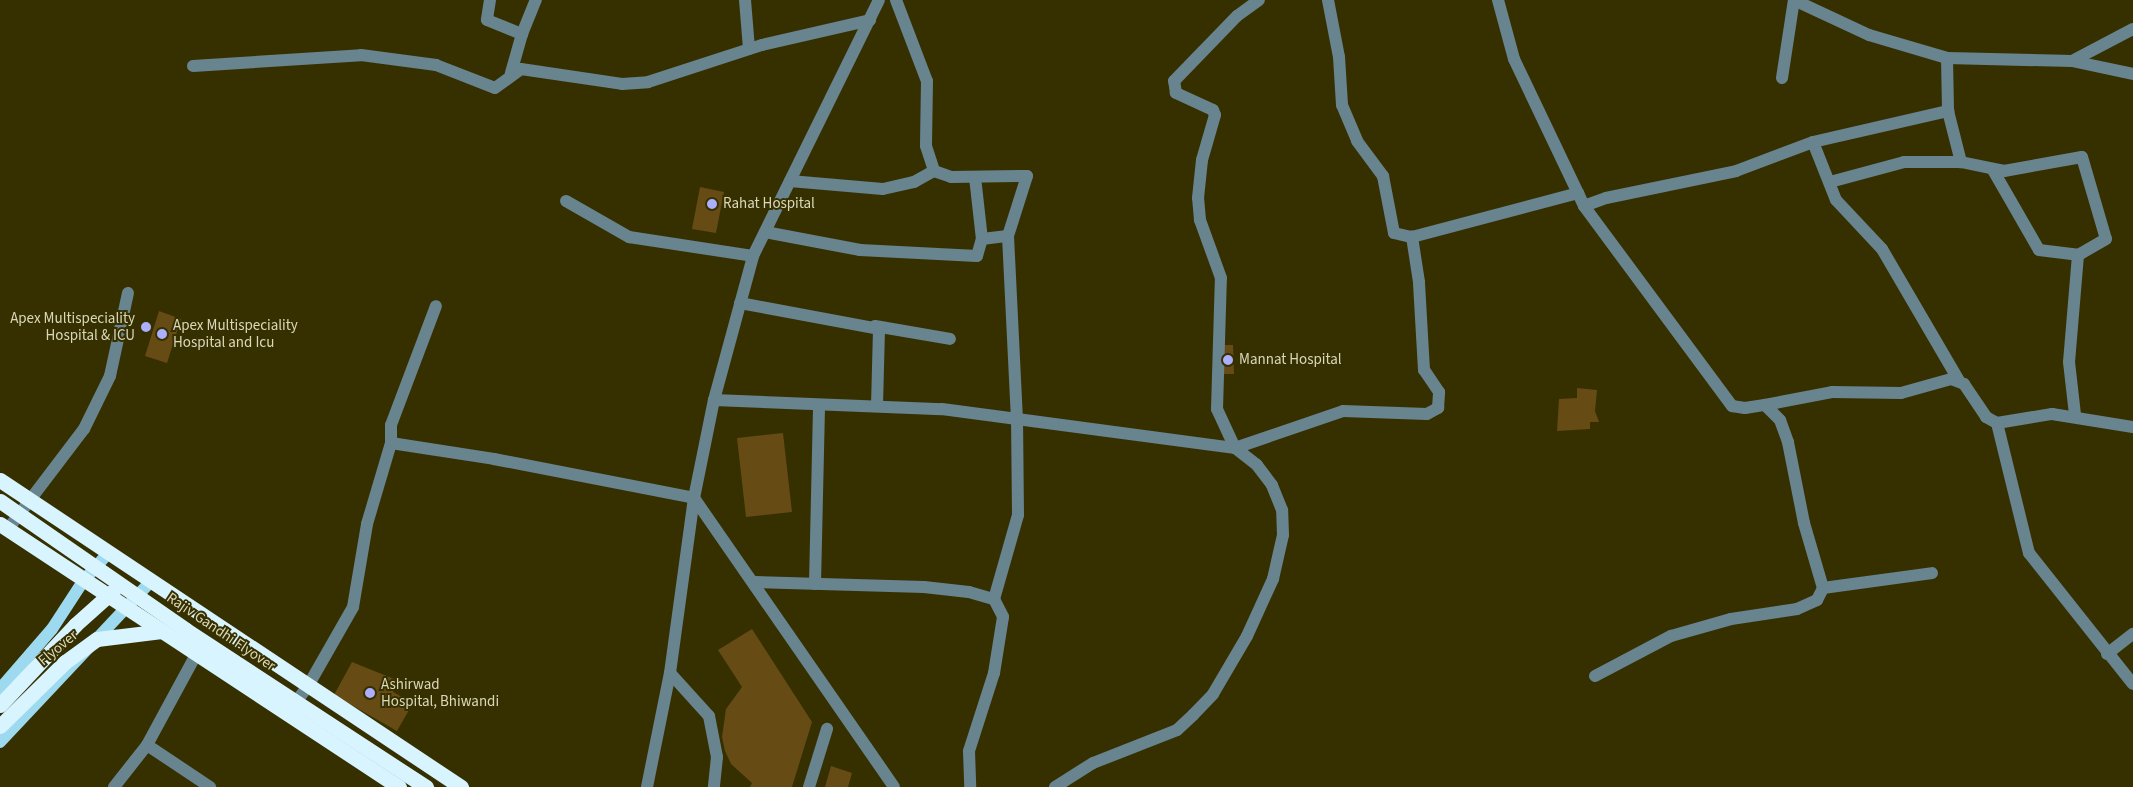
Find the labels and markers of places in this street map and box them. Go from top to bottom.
place label: Rahat Hospital [723,195,815,213]
marker: Rahat Hospital [705,197,719,211]
place label: Apex Multispeciality Hospital & ICU [10,309,135,344]
place label: Apex Multispeciality Hospital and Icu [173,316,298,351]
marker: Apex Multispeciality Hospital & ICU [139,320,153,334]
marker: Apex Multispeciality Hospital and Icu [155,327,169,341]
place label: Mannat Hospital [1239,351,1342,369]
marker: Mannat Hospital [1221,353,1235,367]
place label: Ashirwad Hospital, Bhiwandi [381,675,499,710]
marker: Ashirwad Hospital, Bhiwandi [363,686,377,700]

